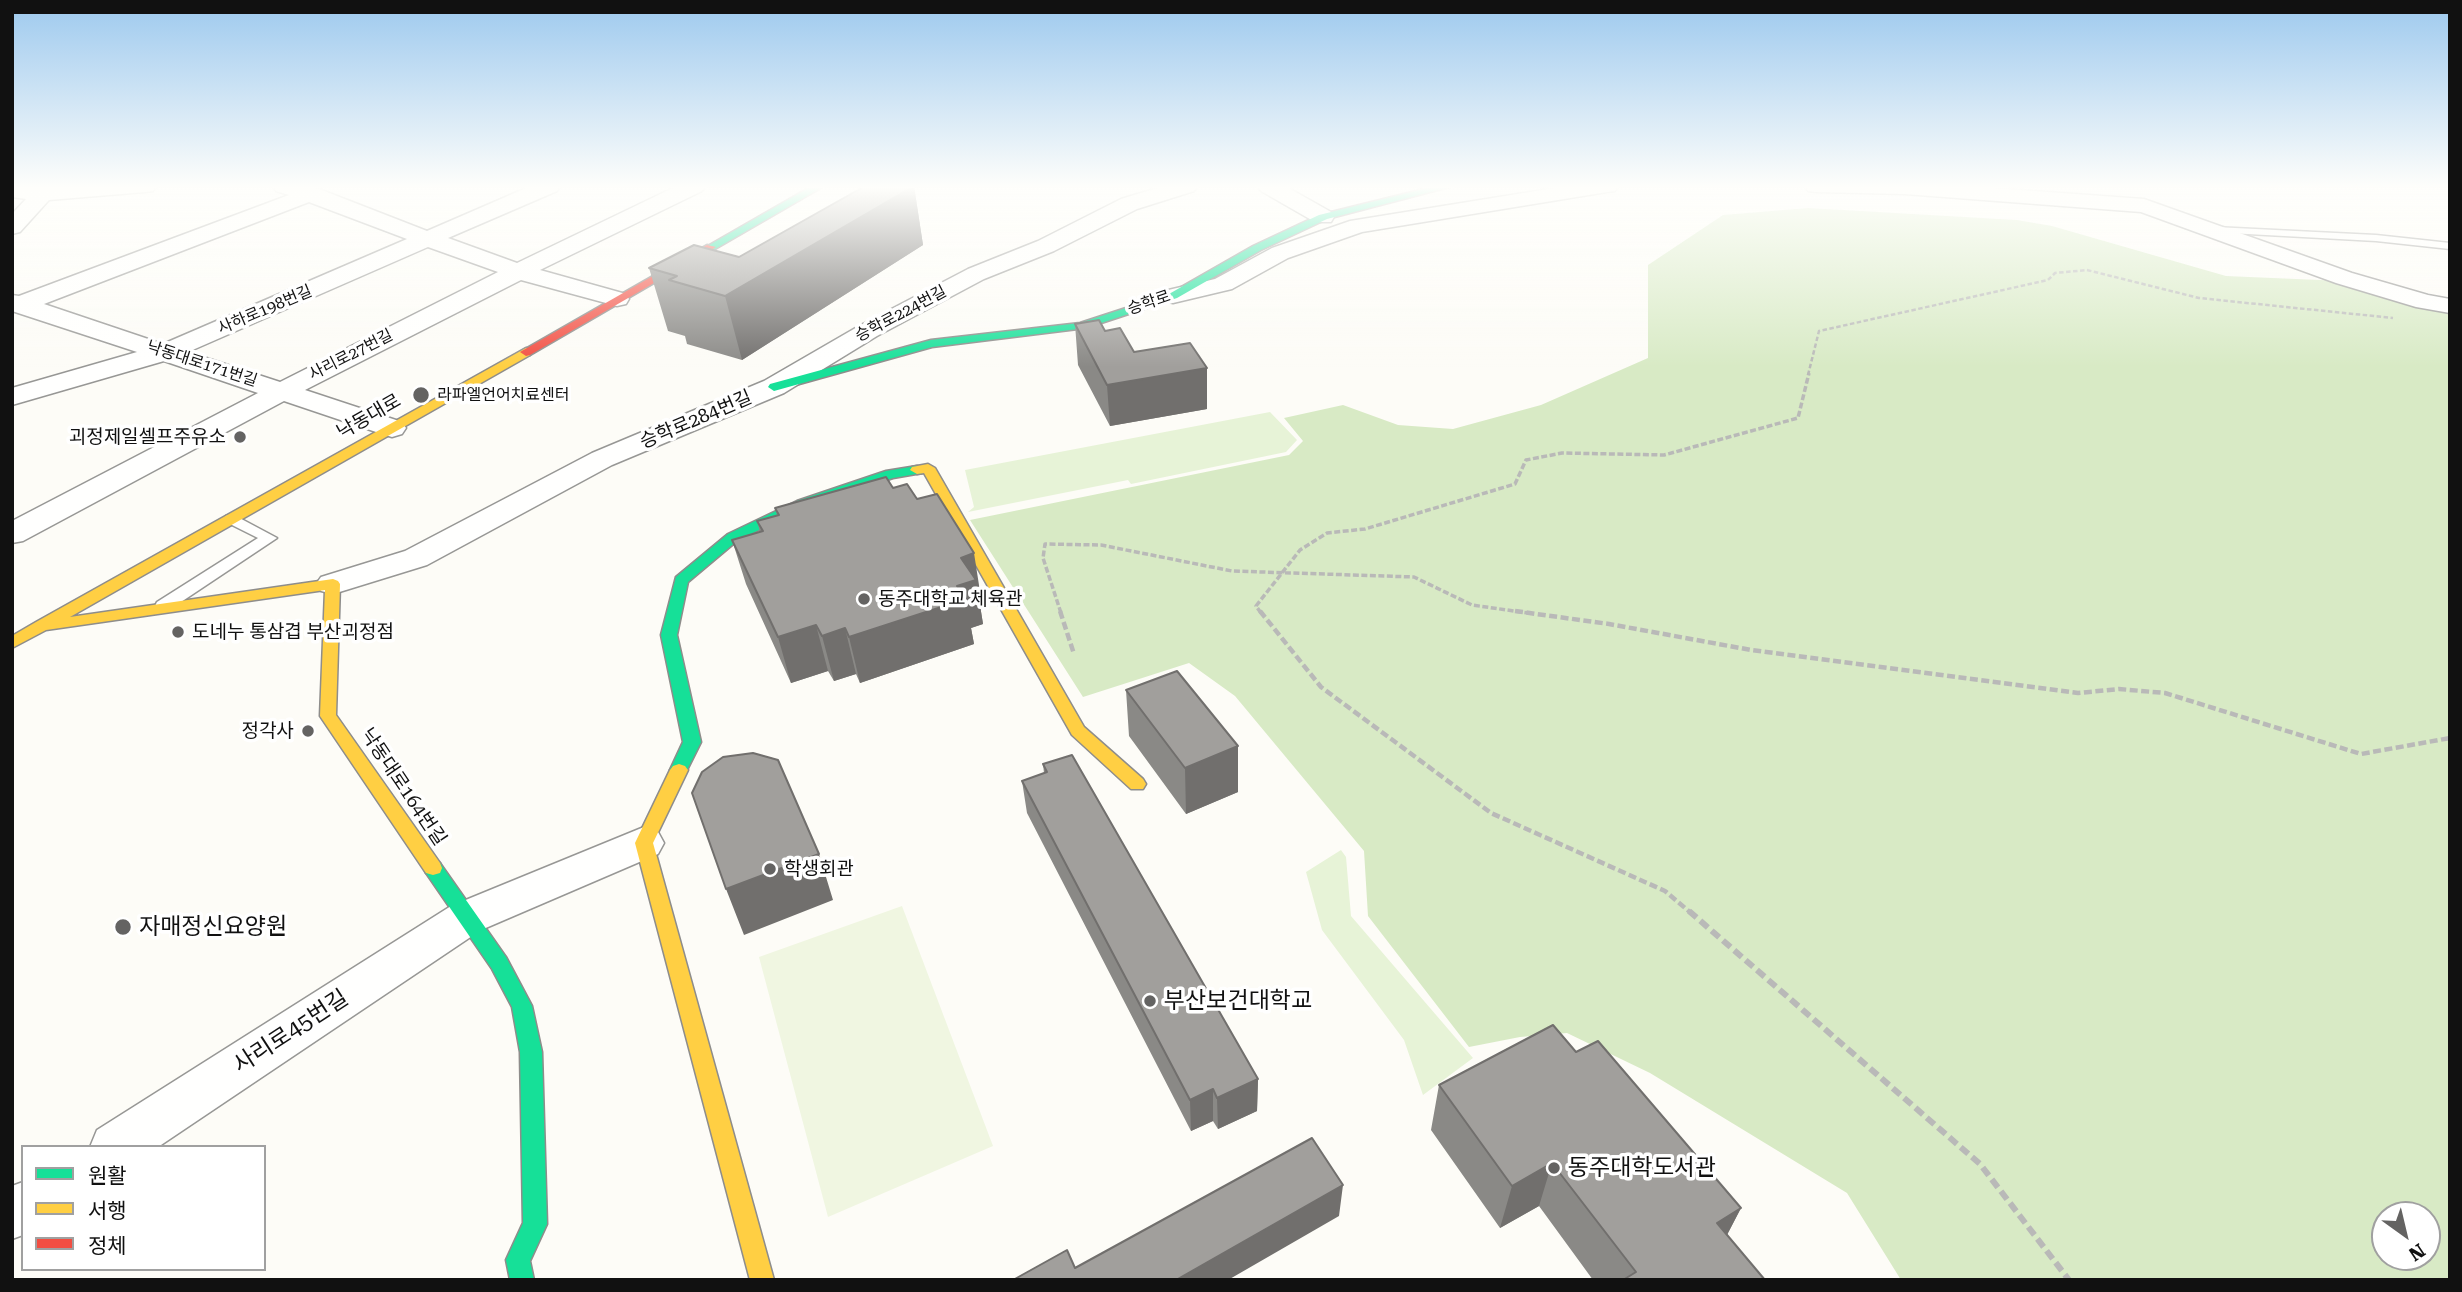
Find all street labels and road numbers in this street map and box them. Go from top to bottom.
street label: 사하로198번길 [215,282,315,338]
street label: 승학로224번길 [852,282,950,346]
street label: 승학로 [1125,287,1173,319]
street label: 사리로27번길 [306,326,396,384]
street label: 낙동대로171번길 [144,337,260,391]
street label: 승학로284번길 [637,386,755,454]
street label: 낙동대로 [333,390,405,444]
street label: 낙동대로164번길 [355,724,451,850]
street label: 사리로45번길 [228,985,354,1079]

